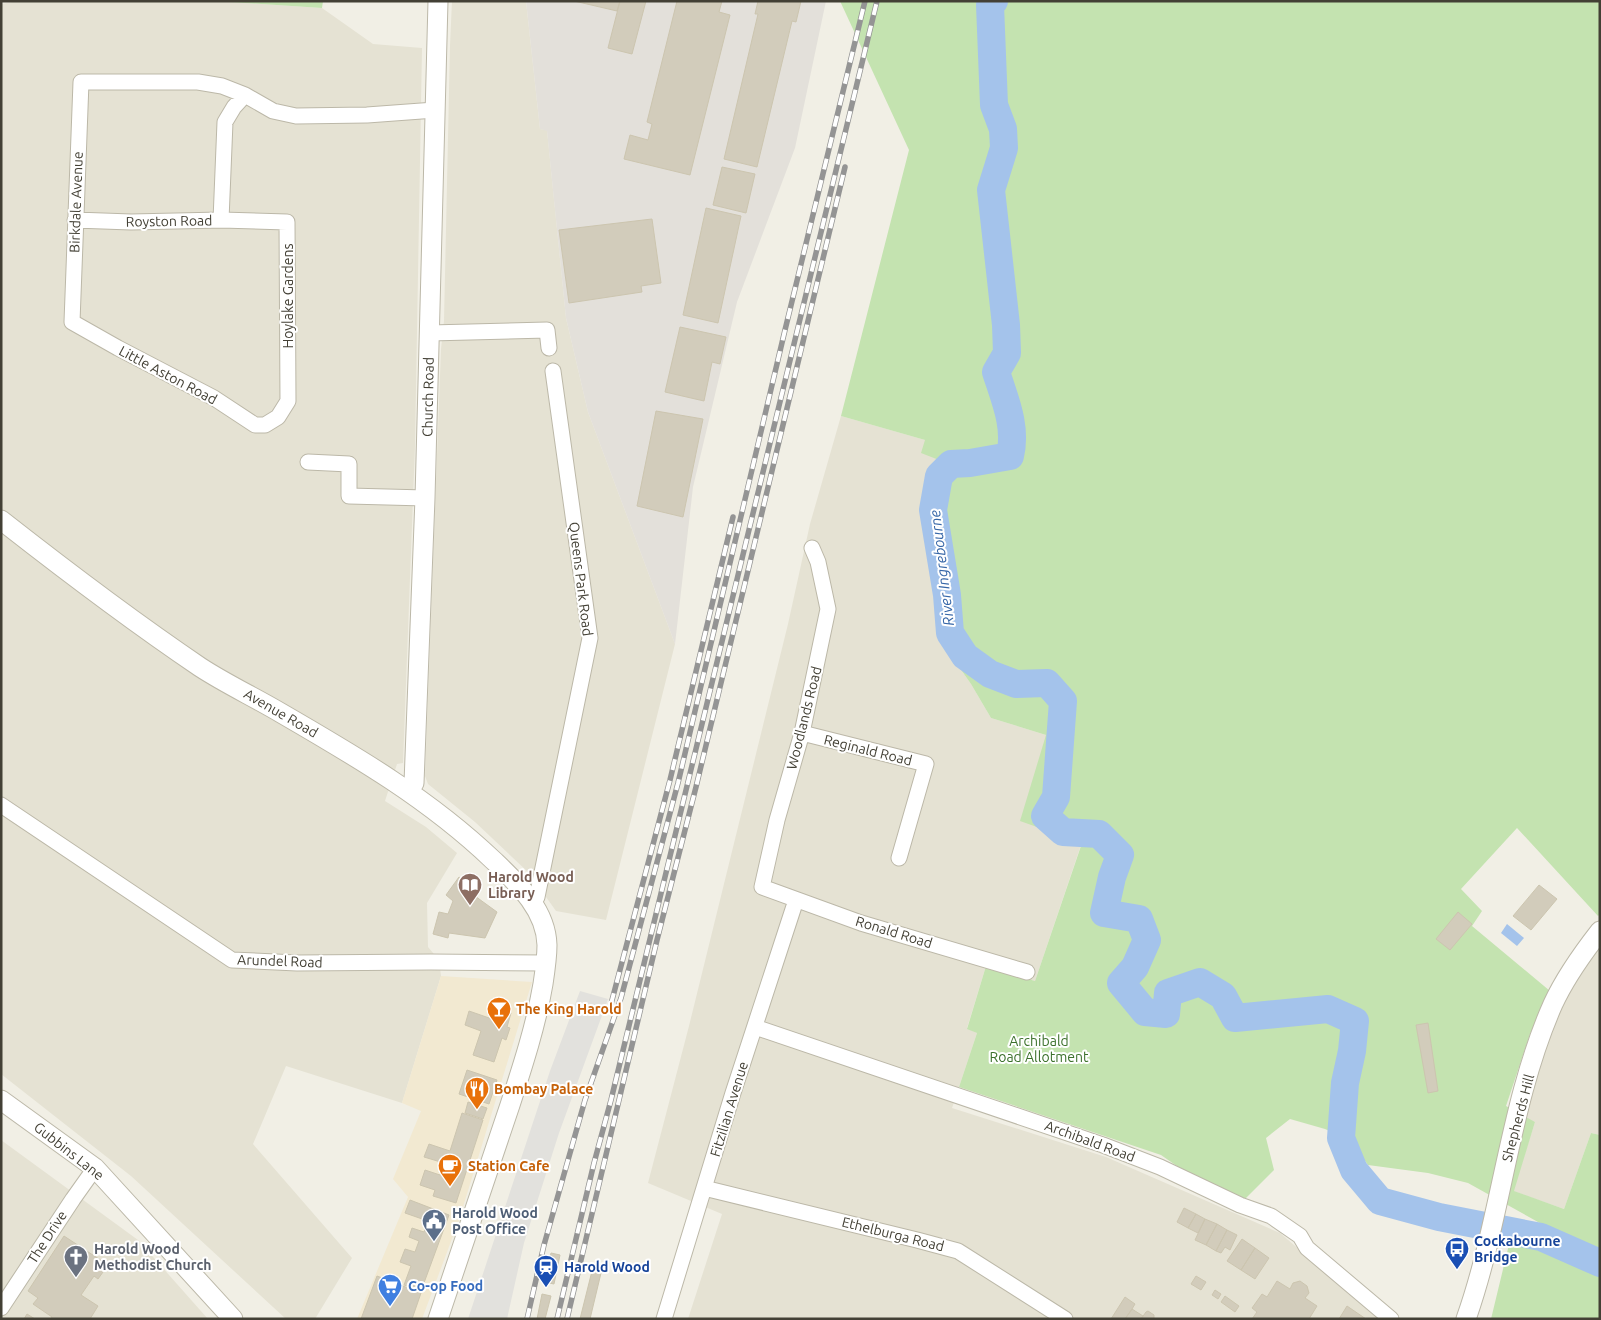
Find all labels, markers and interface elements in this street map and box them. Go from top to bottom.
street label: Birkdale Avenue [66,151,86,253]
street label: Royston Road [125,212,213,230]
street label: Hoylake Gardens [280,243,296,349]
street label: Little Aston Road [116,342,220,408]
street label: Church Road [419,357,437,437]
water label: River Ingrebourne [926,509,957,627]
street label: Queens Park Road [566,521,596,637]
street label: Woodlands Road [783,665,825,771]
street label: Avenue Road [241,685,321,741]
street label: Reginald Road [822,731,914,769]
place label: Harold Wood Library [488,869,574,901]
library icon: Harold Wood Library [457,872,483,906]
street label: Ronald Road [854,913,934,951]
street label: Arundel Road [237,952,323,970]
bar icon: The King Harold [486,996,512,1030]
place label: The King Harold [516,1001,622,1017]
park label: Archibald Road Allotment [990,1033,1089,1065]
street label: Fitzilian Avenue [707,1059,751,1159]
street label: Shepherds Hill [1499,1072,1537,1164]
restaurant icon: Bombay Palace [464,1076,490,1110]
place label: Bombay Palace [494,1081,593,1097]
street label: Archibald Road [1043,1117,1137,1165]
street label: Gubbins Lane [31,1119,107,1183]
cafe icon: Station Cafe [437,1153,463,1187]
place label: Station Cafe [468,1158,550,1174]
place label: Harold Wood Post Office [452,1205,538,1237]
street label: The Drive [24,1208,70,1266]
public building icon: Harold Wood Post Office [421,1208,447,1242]
street label: Ethelburga Road [840,1214,946,1254]
place label: Cockabourne Bridge [1474,1233,1560,1265]
bus stop icon: Cockabourne Bridge [1444,1236,1470,1270]
place label: Harold Wood Methodist Church [94,1241,211,1273]
church icon: Harold Wood Methodist Church [63,1244,89,1278]
station icon: Harold Wood [533,1254,559,1288]
place label: Harold Wood [564,1259,650,1275]
supermarket icon: Co-op Food [377,1273,403,1307]
place label: Co-op Food [408,1278,483,1294]

